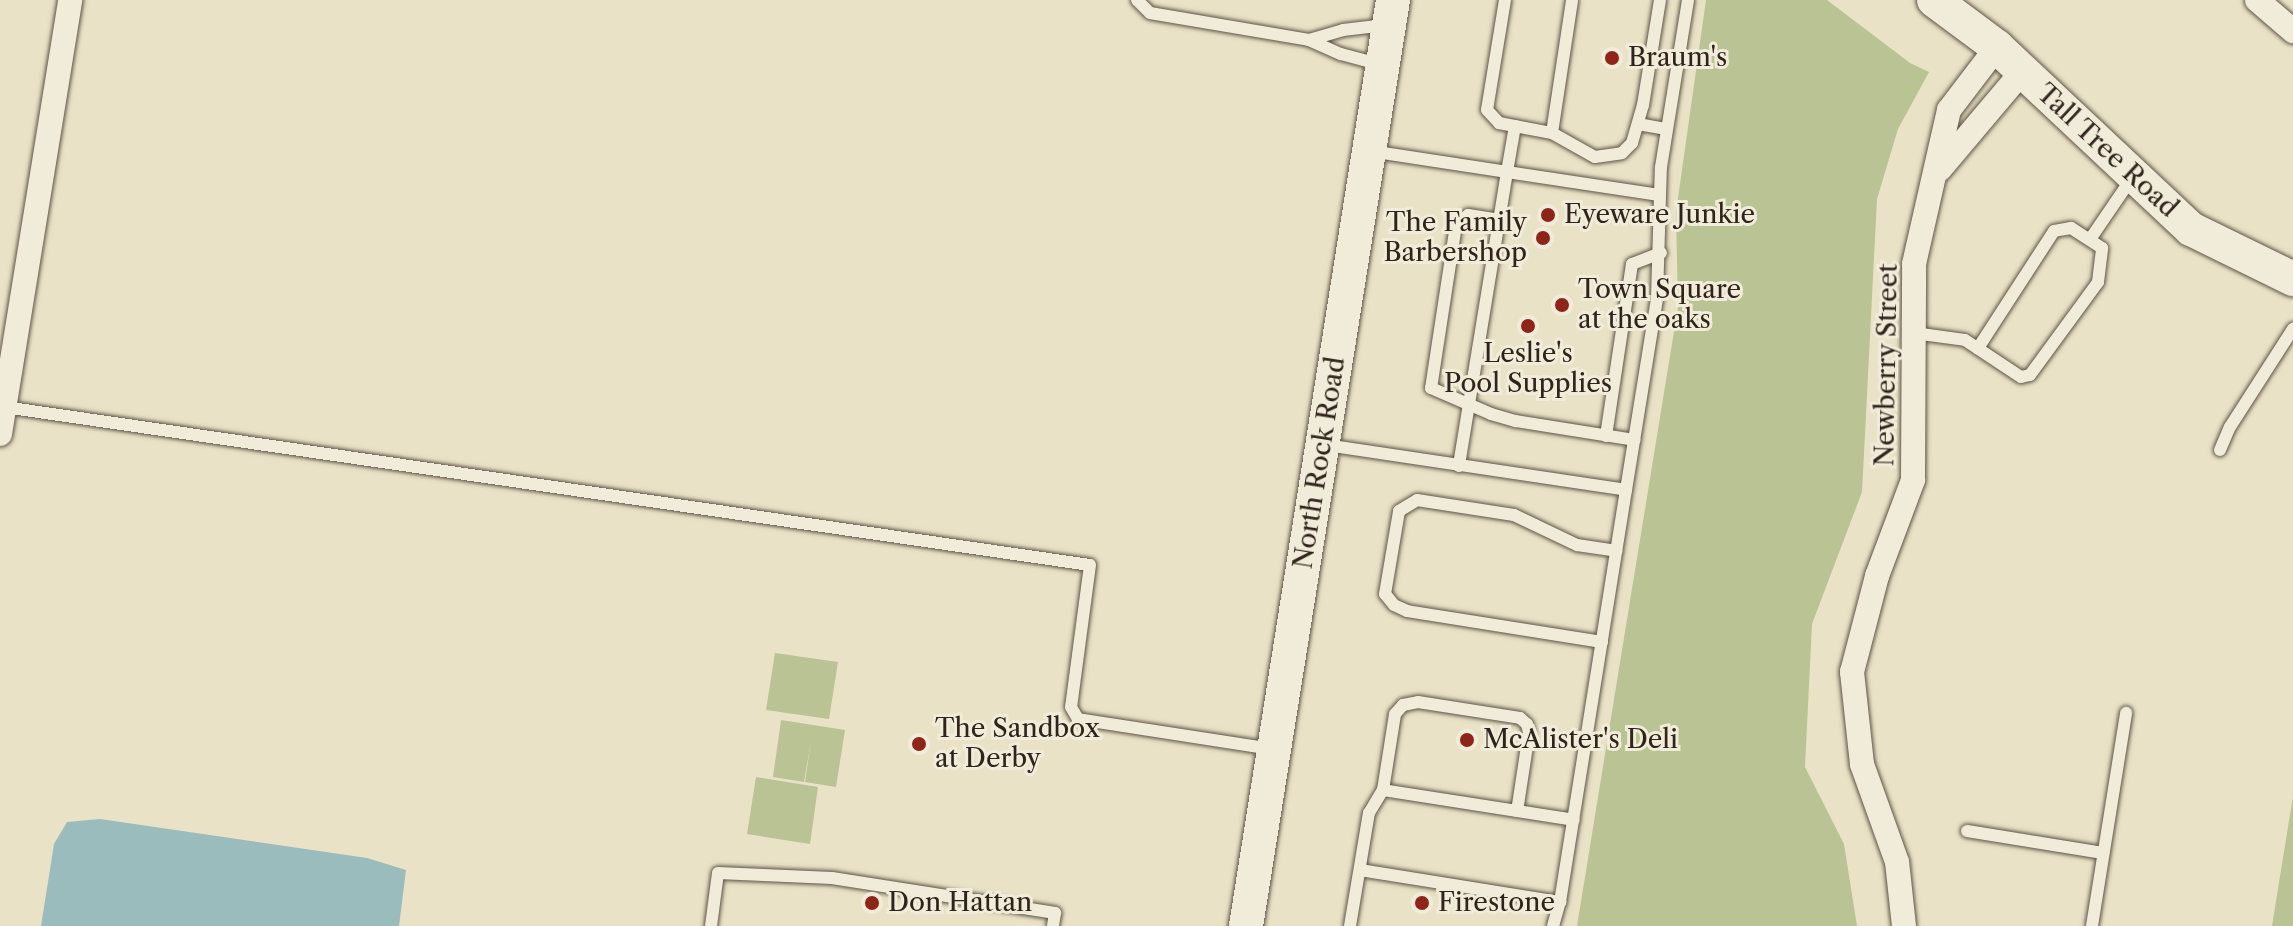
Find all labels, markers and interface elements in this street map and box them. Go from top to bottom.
place label: Braum's [1628,42,1727,74]
marker: Braum's [1603,49,1621,67]
street label: Tall Tree Road [2030,78,2184,224]
place label: Eyeware Junkie [1564,199,1755,231]
marker: Eyeware Junkie [1539,206,1557,224]
place label: The Family Barbershop [1383,207,1527,268]
marker: The Family Barbershop [1534,229,1552,247]
street label: Newberry Street [1870,263,1904,467]
place label: Town Square at the oaks [1578,274,1741,336]
marker: Town Square at the oaks [1553,296,1571,314]
marker: Leslie's Pool Supplies [1519,317,1537,335]
place label: Leslie's Pool Supplies [1444,338,1612,400]
street label: North Rock Road [1288,355,1352,571]
place label: The Sandbox at Derby [935,713,1100,774]
place label: McAlister's Deli [1483,724,1678,756]
marker: McAlister's Deli [1458,731,1476,749]
marker: The Sandbox at Derby [910,735,928,753]
place label: Don Hattan [888,887,1032,919]
place label: Firestone [1438,887,1555,919]
marker: Don Hattan [863,894,881,912]
marker: Firestone [1413,894,1431,912]

